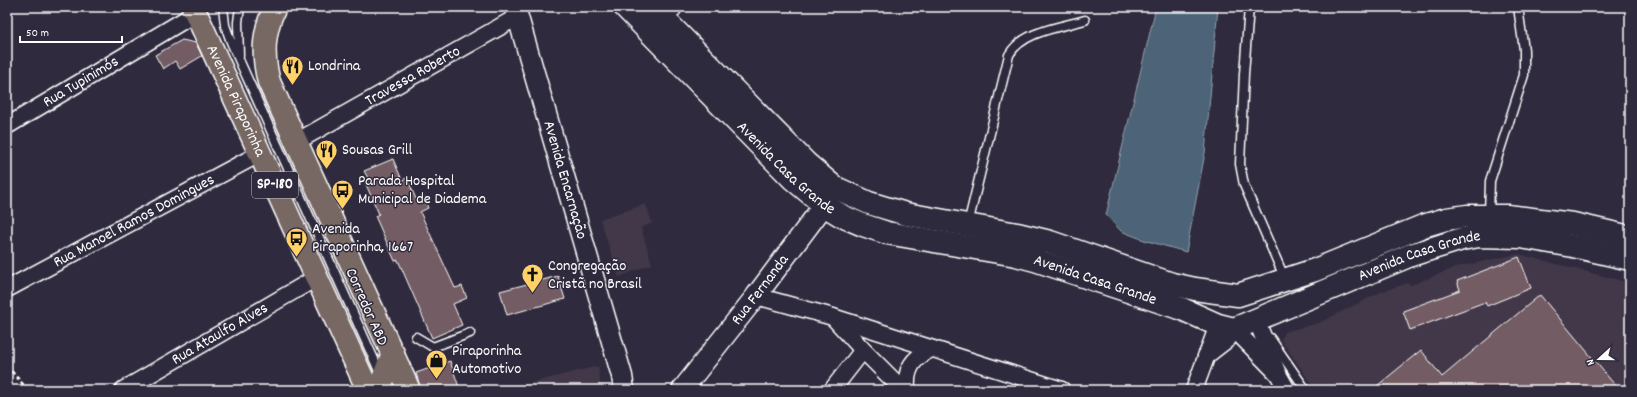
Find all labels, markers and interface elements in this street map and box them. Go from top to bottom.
scale bar [20,18,122,44]
text: 50 m [26,25,49,42]
street label: Travessa Roberto [361,40,465,112]
street label: Avenida Piraporinha [200,41,272,161]
street label: Rua Tupinimós [39,50,123,113]
restaurant icon: Londrina [280,53,306,86]
place label: Londrina [308,55,361,78]
street label: Avenida Casa Grande [731,116,840,221]
street label: Avenida Encarnação [537,118,593,242]
restaurant icon: Sousas Grill [313,137,339,170]
place label: Sousas Grill [342,139,412,162]
street label: Rua Manoel Ramos Domingues [49,168,219,274]
place label: Parada Hospital Municipal de Diadema [358,170,487,211]
road number: SP-180 [252,172,298,198]
bus stop icon: Parada Hospital Municipal de Diadema [329,177,355,210]
place label: Avenida Piraporinha, 1667 [312,218,413,259]
street label: Avenida Casa Grande [1354,224,1482,287]
bus stop icon: Avenida Piraporinha, 1667 [284,225,310,258]
street label: Rua Fernanda [726,249,795,330]
street label: Avenida Casa Grande [1031,249,1160,311]
place label: Congregação Cristã no Brasil [548,255,642,296]
church icon: Congregação Cristã no Brasil [519,262,545,295]
street label: Corredor ABD [339,265,393,349]
street label: Rua Ataulfo Alves [167,297,273,371]
north arrow [1579,339,1619,379]
place label: Piraporinha Automotivo [452,340,522,381]
shop icon: Piraporinha Automotivo [424,347,450,380]
text: N [1583,356,1600,367]

